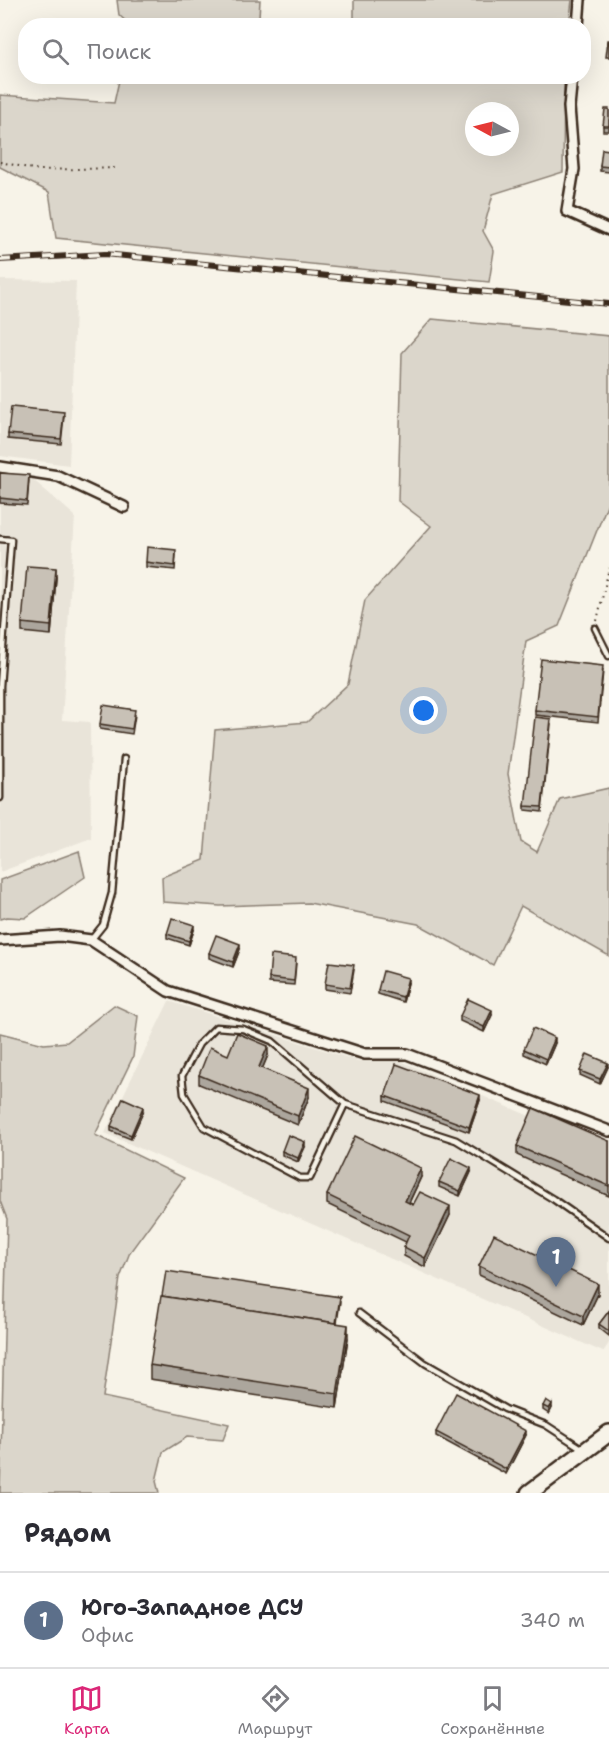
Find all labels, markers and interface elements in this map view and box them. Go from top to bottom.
search box [18,18,591,84]
icon: search [39,35,72,68]
text: Поиск [87,37,151,66]
north arrow [465,102,519,156]
your location [409,696,438,725]
pin: 1 [536,1238,576,1287]
text: Рядом [24,1515,111,1550]
text: Юго-Западное ДСУ [81,1593,304,1622]
text: 1 [39,1607,48,1633]
text: 340 m [520,1607,585,1633]
text: Офис [81,1622,134,1648]
tab: Карта [64,1682,110,1739]
tab: Маршрут [238,1682,312,1739]
tab: Сохранённые [440,1682,545,1739]

